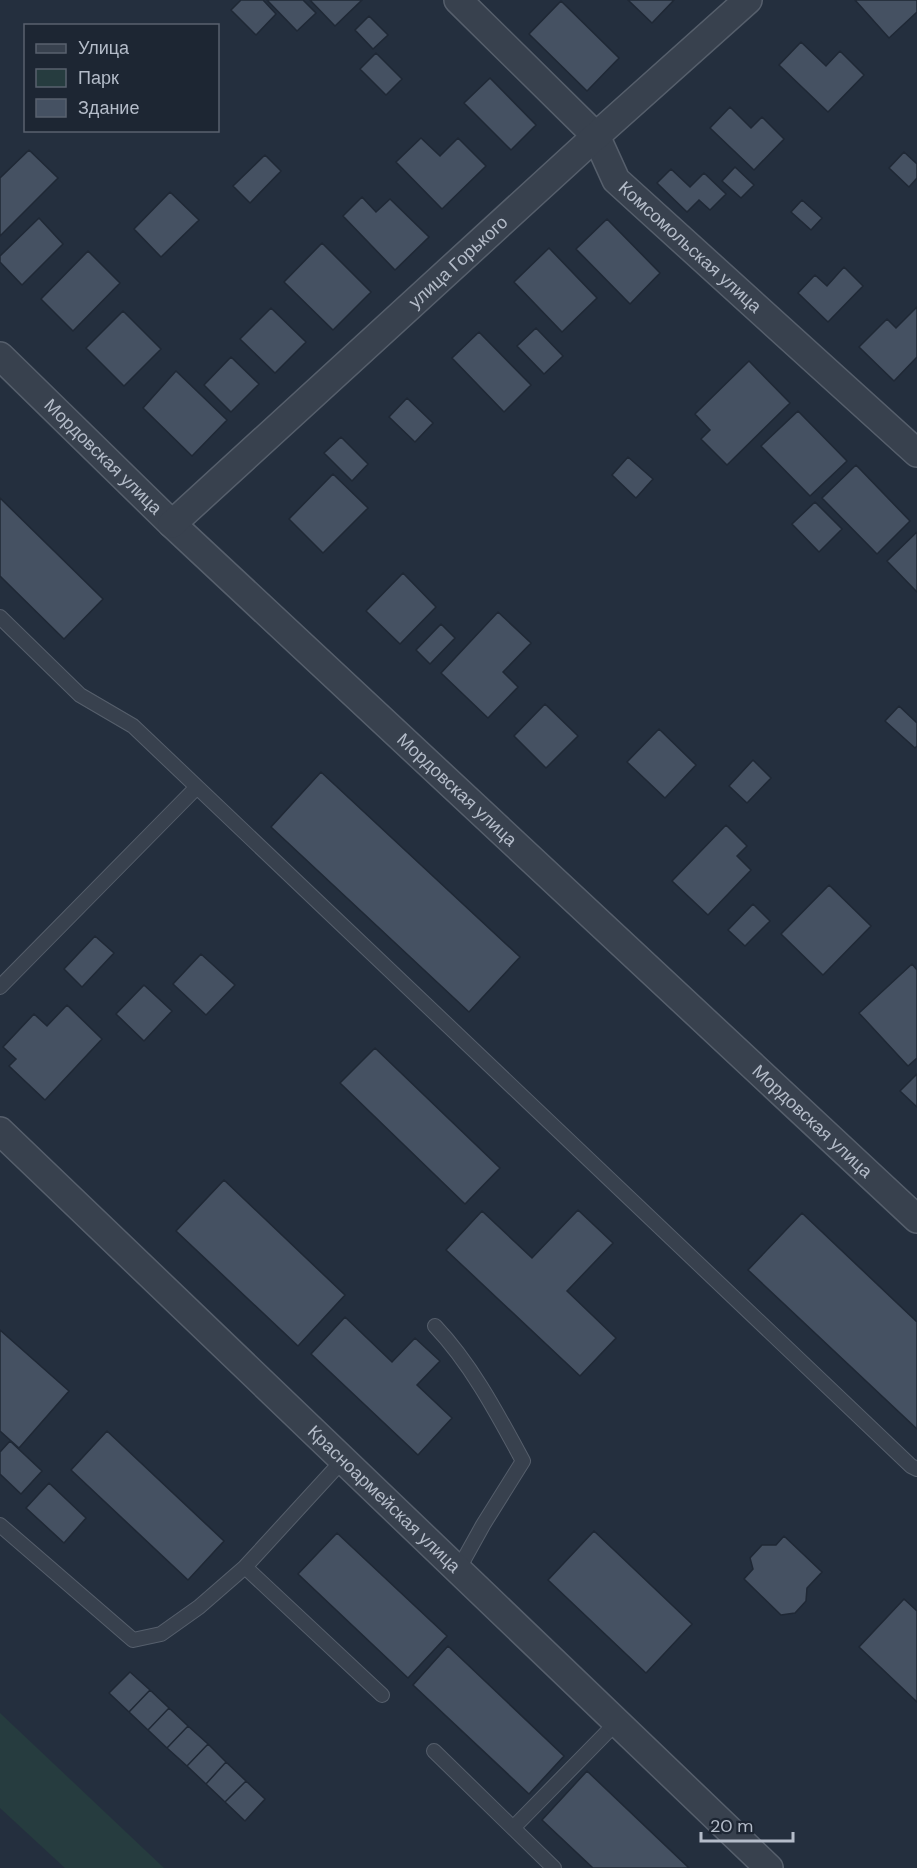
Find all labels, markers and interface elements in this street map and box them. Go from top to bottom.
legend [24,24,219,132]
text: Улица [78,36,130,60]
text: Парк [78,66,119,90]
text: Здание [78,96,139,120]
street label: Комсомольская улица [613,176,767,319]
street label: улица Горького [403,210,513,314]
street label: Мордовская улица [39,393,168,520]
street label: Мордовская улица [392,728,523,852]
street label: Мордовская улица [747,1059,878,1184]
street label: Красноармейская улица [302,1420,467,1579]
scale bar [701,1805,792,1843]
text: 20 m [710,1814,753,1838]

